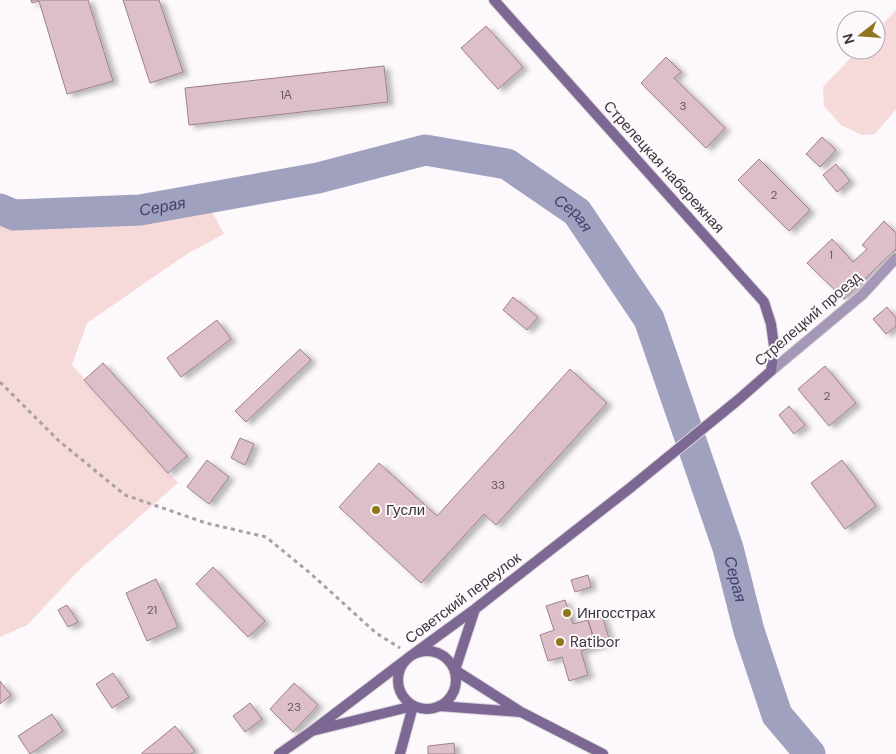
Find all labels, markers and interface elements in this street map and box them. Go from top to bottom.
north arrow [836,10,886,60]
text: N [838,31,859,46]
house number: 1А [280,87,292,103]
street label: Стрелецкая набережная [599,97,729,237]
house number: 3 [679,98,687,114]
house number: 2 [771,187,778,203]
water label: Серая [550,189,598,236]
water label: Серая [137,191,188,220]
house number: 1 [829,247,833,263]
street label: Стрелецкий проезд [750,267,866,371]
house number: 2 [824,388,831,404]
house number: 33 [491,477,505,493]
place label: Гусли [386,500,425,520]
marker: Гусли [370,504,382,516]
street label: Советский переулок [401,548,525,648]
water label: Серая [720,554,752,605]
house number: 21 [147,602,157,618]
place label: Ингосстрах [577,603,656,623]
marker: Ингосстрах [561,607,573,619]
place label: Ratibor [570,632,620,652]
marker: Ratibor [554,636,566,648]
house number: 23 [287,699,301,715]

